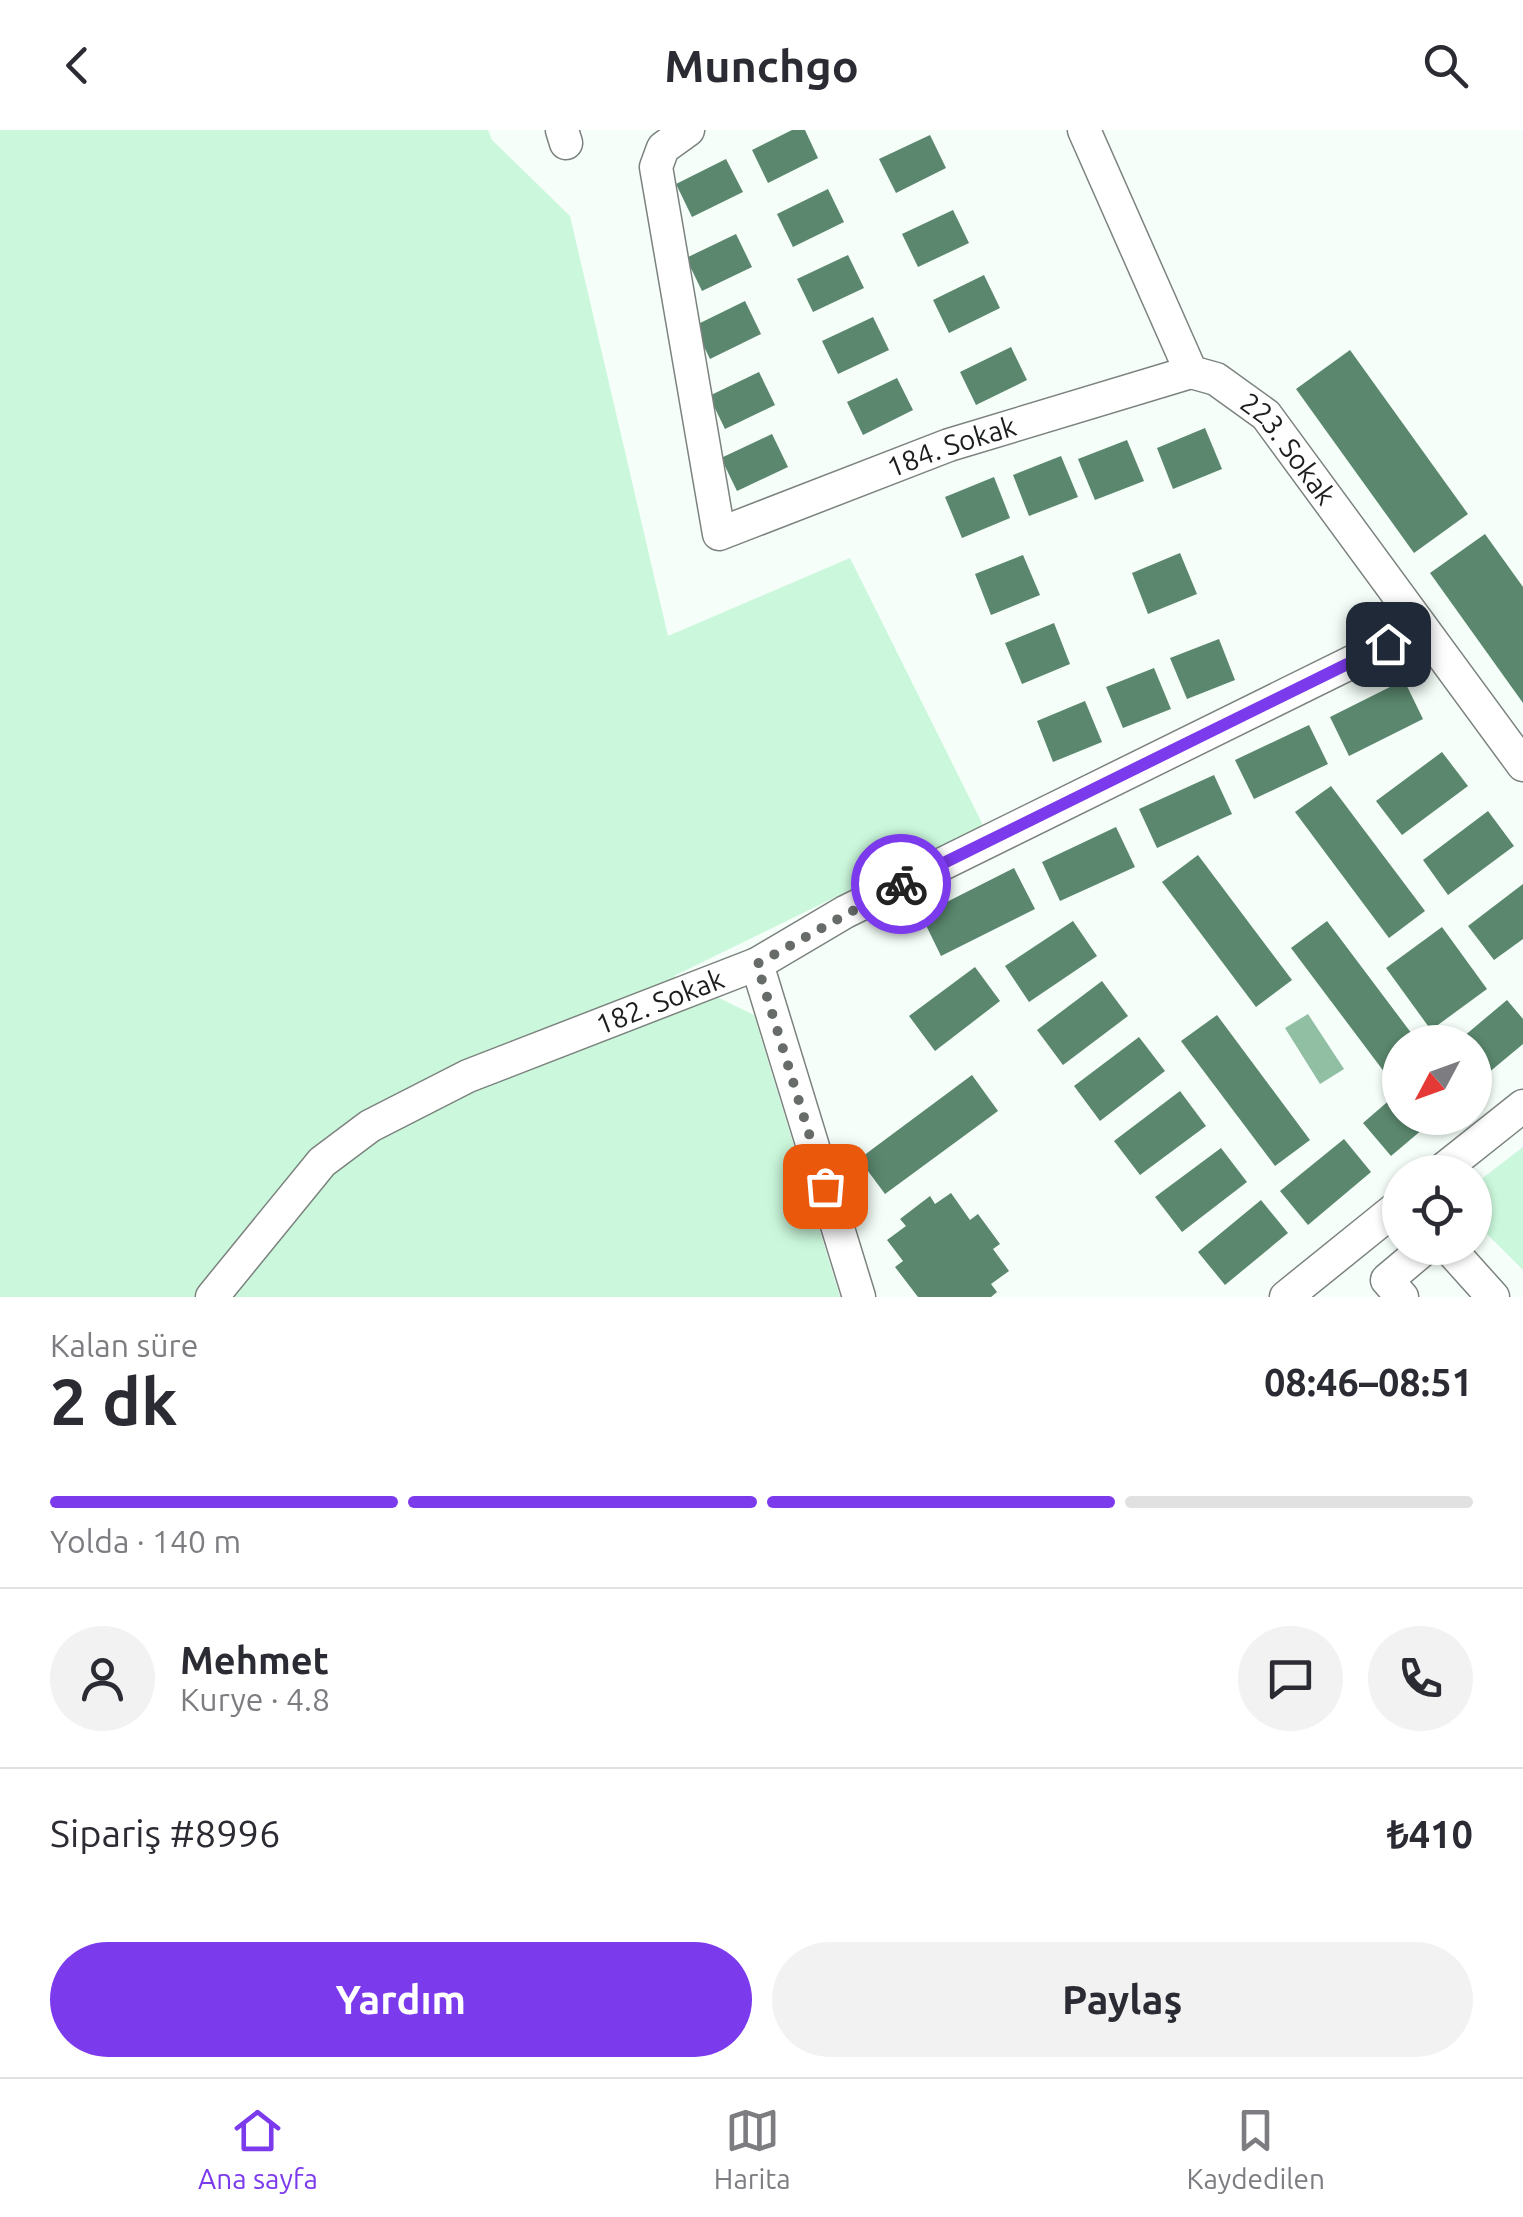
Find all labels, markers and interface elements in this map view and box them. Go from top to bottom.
icon: back [50,38,105,93]
icon: search [1418,38,1473,93]
text: Munchgo [664,40,859,91]
street label: 223. Sokak [1235,386,1342,510]
street label: 184. Sokak [882,410,1020,483]
pin [1346,602,1431,687]
icon: home [1361,617,1416,672]
courier [851,834,951,934]
icon: bike [874,857,929,912]
street label: 182. Sokak [591,962,728,1040]
north arrow [1382,1025,1492,1135]
map controls [1382,1025,1492,1265]
pin [783,1144,868,1229]
button: locate [1382,1155,1492,1265]
icon: bag [798,1159,853,1214]
text: Kalan süre [50,1327,198,1363]
text: 08:46–08:51 [1264,1361,1473,1403]
text: 2 dk [50,1364,177,1437]
text: Yolda · 140 m [50,1523,241,1559]
button: person [50,1626,155,1731]
button: chat [1238,1626,1343,1731]
button: phone [1368,1626,1473,1731]
text: Mehmet [180,1639,329,1681]
text: Kurye · 4.8 [180,1681,330,1717]
text: Sipariş #8996 [50,1812,280,1854]
text: ₺410 [1387,1813,1473,1855]
button: Yardım [50,1942,752,2057]
button: Paylaş [772,1942,1473,2057]
tab: Ana sayfa [198,2103,318,2194]
tab: Harita [714,2103,791,2194]
tab: Kaydedilen [1186,2103,1325,2194]

